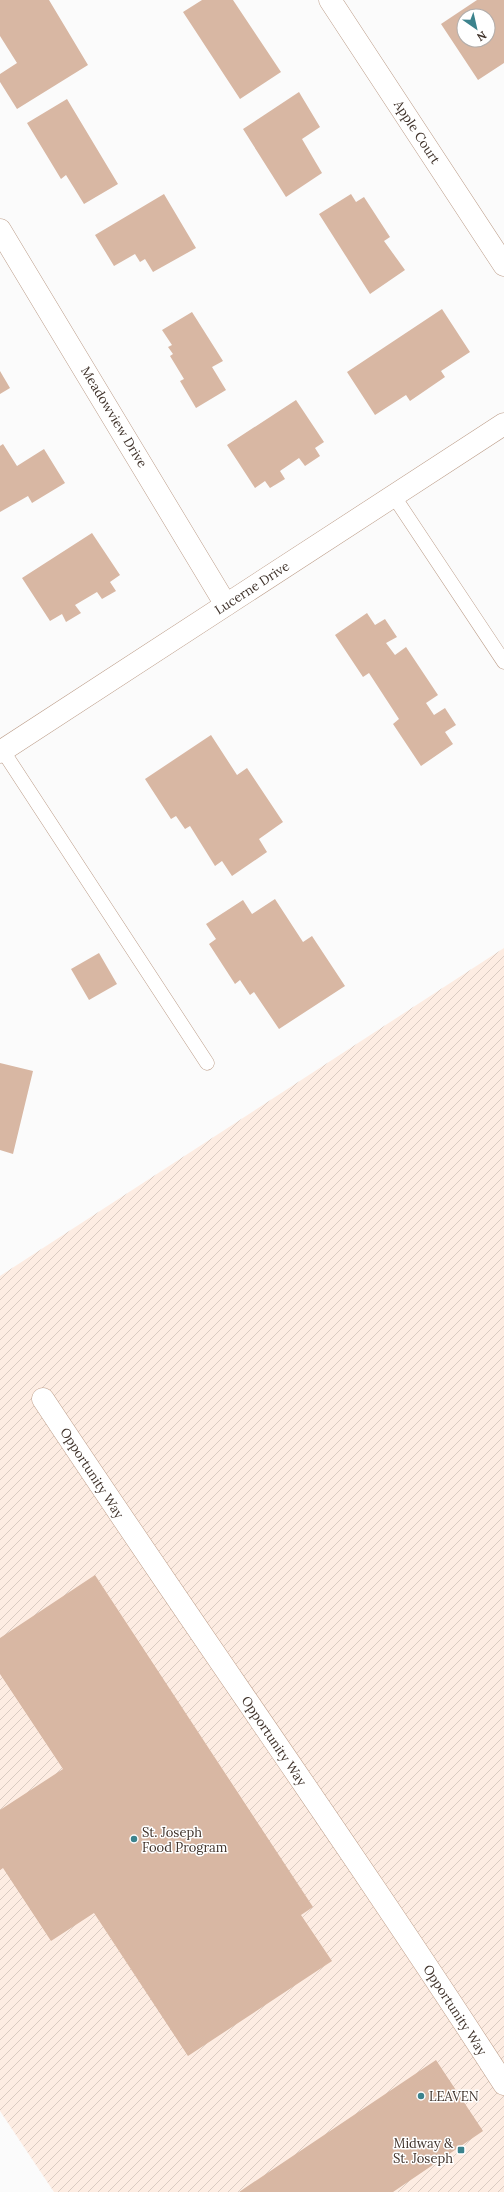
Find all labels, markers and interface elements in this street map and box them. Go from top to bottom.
north arrow [456,8,496,48]
text: N [474,28,489,45]
street label: Apple Court [389,96,444,167]
street label: Meadowview Drive [77,363,151,471]
street label: Lucerne Drive [211,558,293,618]
street label: Opportunity Way [56,1424,128,1522]
street label: Opportunity Way [238,1693,310,1789]
place label: St. Joseph Food Program [142,1824,228,1856]
marker: St. Joseph Food Program [129,1834,139,1844]
street label: Opportunity Way [419,1961,491,2059]
place label: LEAVEN [429,2088,479,2105]
marker: LEAVEN [416,2091,426,2101]
place label: Midway & St. Joseph [393,2135,454,2167]
marker: Midway & St. Joseph [456,2145,466,2155]

